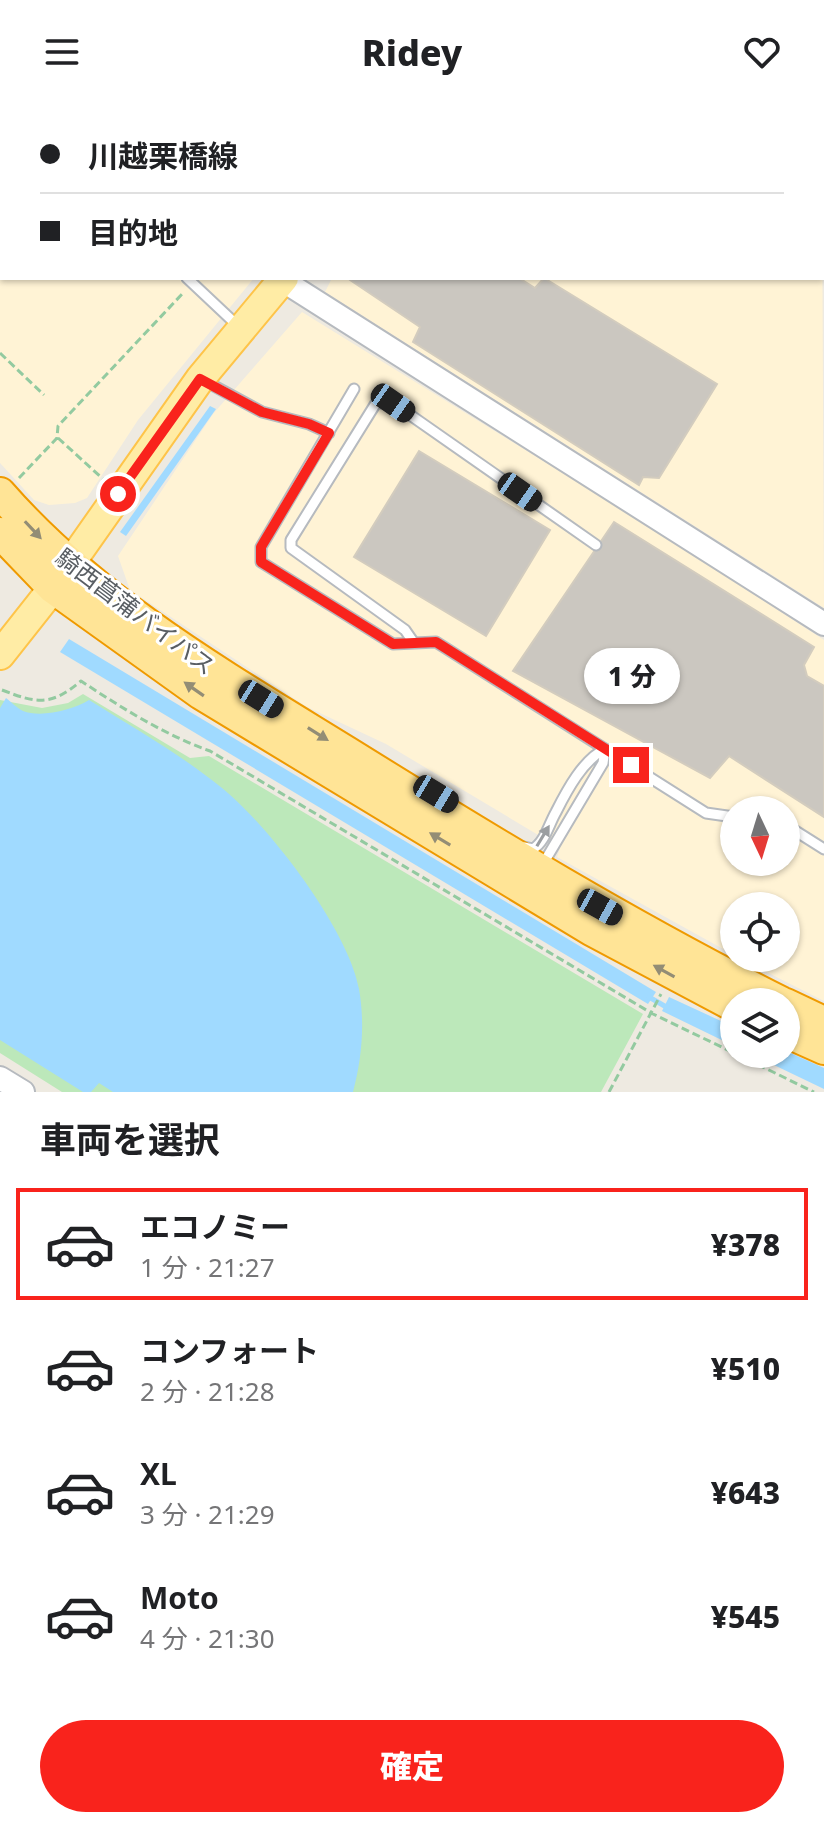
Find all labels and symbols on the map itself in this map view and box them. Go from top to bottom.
car [366,379,420,427]
car [493,468,547,516]
route start [100,476,136,512]
one-way arrow [24,520,42,539]
street label: 騎西菖蒲バイパス [50,540,222,682]
callout: 1 分 [583,649,679,705]
car [234,676,288,722]
one-way arrow [184,682,205,697]
one-way arrow [307,727,329,741]
route end [613,747,649,783]
car [409,771,463,817]
north arrow [720,796,800,876]
one-way arrow [536,825,550,847]
one-way arrow [429,832,451,846]
car [573,885,627,929]
one-way arrow [653,964,676,977]

